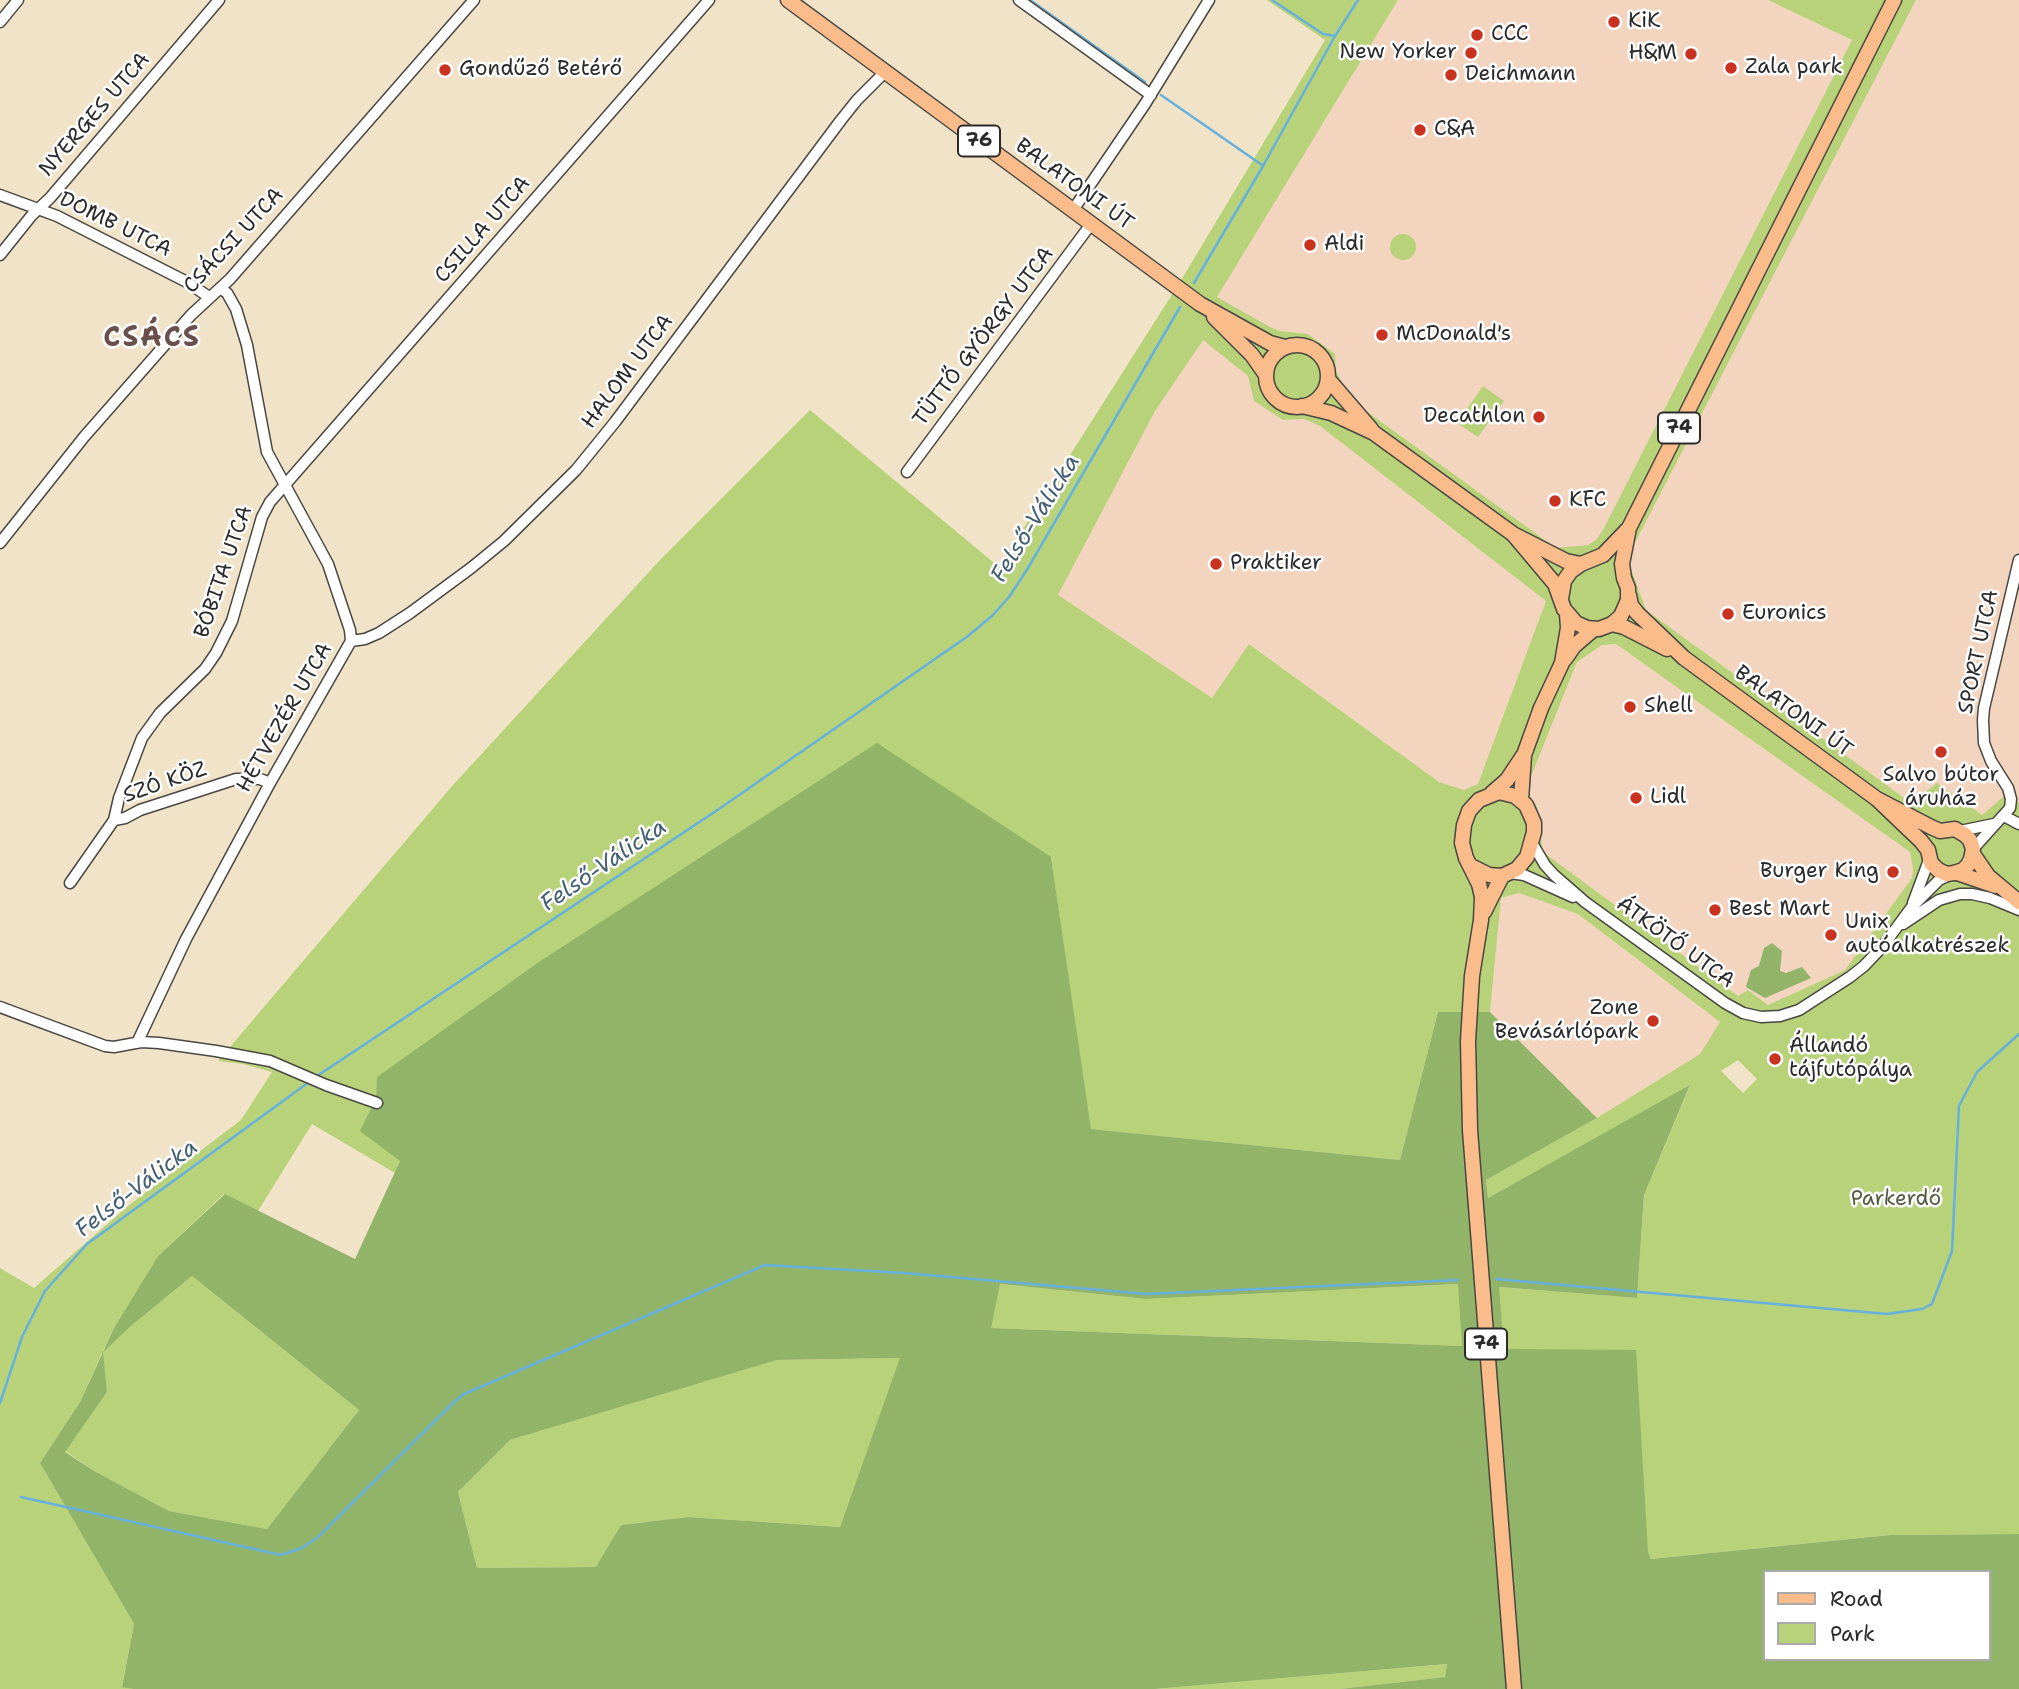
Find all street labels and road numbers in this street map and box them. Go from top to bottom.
street label: NYERGES UTCA [34,48,156,182]
road number: 76 [958,125,1000,156]
street label: BALATONI ÚT [1010,134,1138,236]
street label: CSILLA UTCA [430,172,536,288]
street label: CSÁCSI UTCA [179,183,289,299]
street label: DOMB UTCA [55,187,175,263]
street label: TÜTTŐ GYÖRGY UTCA [908,242,1060,432]
street label: HALOM UTCA [577,310,679,434]
road number: 74 [1658,412,1700,444]
street label: BÓBITA UTCA [190,503,258,641]
street label: SPORT UTCA [1954,588,2004,716]
street label: HÉTVEZÉR UTCA [232,639,338,797]
street label: BALATONI ÚT [1729,661,1857,763]
street label: SZÓ KÖZ [120,757,210,809]
street label: ÁTKÖTŐ UTCA [1611,892,1739,994]
road number: 74 [1465,1328,1507,1360]

